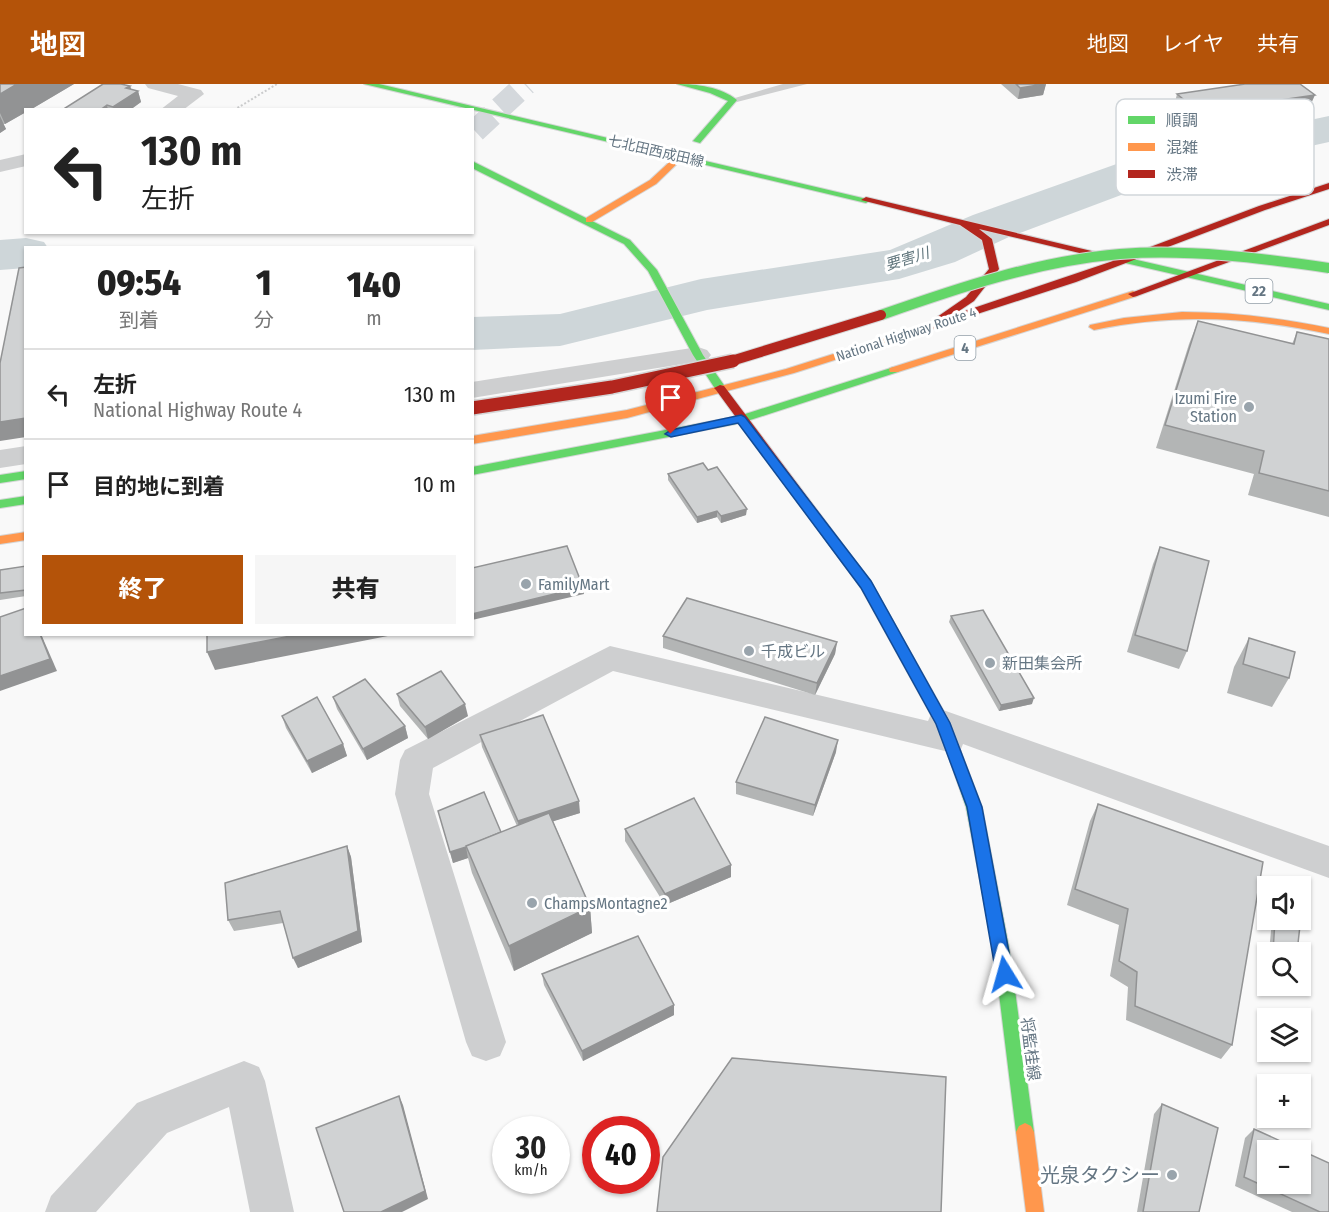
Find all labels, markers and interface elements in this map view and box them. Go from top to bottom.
text: 地図 [30,28,86,61]
text: 地図 [1087,31,1129,57]
text: レイヤ [1162,31,1224,57]
text: 共有 [1257,31,1299,57]
legend [1116,99,1314,195]
text: 順調 [1166,111,1198,130]
text: 130 m [141,126,242,176]
icon: left [42,132,120,210]
street label: 七北田西成田線 [606,132,706,171]
text: 混雑 [1166,138,1198,157]
text: 渋滞 [1166,165,1198,184]
text: 左折 [141,183,195,215]
water label: 要害川 [883,243,933,274]
text: 09:54 [97,261,181,305]
text: 1 [256,261,272,305]
text: 140 [347,263,401,307]
road number: 22 [1246,279,1272,303]
street label: National Highway Route 4 [834,303,978,365]
text: m [366,306,382,330]
text: 到着 [119,308,159,332]
text: 分 [254,308,274,332]
road number: 4 [954,336,976,360]
text: 左折 [93,371,137,398]
pin [645,372,696,434]
icon: left [42,378,75,411]
text: 130 m [404,381,456,408]
icon: arrive [654,381,687,414]
place label: Izumi Fire Station [1175,389,1237,426]
text: National Highway Route 4 [93,398,302,422]
marker: Izumi Fire Station [1242,400,1256,414]
icon: arrive [42,468,75,501]
text: 10 m [414,471,456,498]
text: 目的地に到着 [93,473,225,500]
button: 終了 [42,555,243,624]
button: 共有 [255,555,456,624]
place label: FamilyMart [538,575,610,594]
marker: FamilyMart [519,577,533,591]
place label: 千成ビル [761,642,825,661]
marker: 千成ビル [742,644,756,658]
place label: 新田集会所 [1002,654,1082,673]
marker: 新田集会所 [983,656,997,670]
map controls [1257,876,1311,1194]
button: sound [1257,876,1311,930]
place label: ChampsMontagne2 [544,894,668,913]
marker: ChampsMontagne2 [525,896,539,910]
position arrow [973,942,1037,1006]
button: search [1257,942,1311,996]
button: layers [1257,1008,1311,1062]
street label: 将監桂線 [1017,1016,1044,1082]
button: + [1257,1074,1311,1128]
speed limit sign: 40 [582,1116,660,1194]
text: 30 [516,1130,546,1166]
button: − [1257,1140,1311,1194]
text: km/h [514,1161,548,1179]
place label: 光泉タクシー [1040,1163,1160,1187]
marker: 光泉タクシー [1165,1168,1179,1182]

